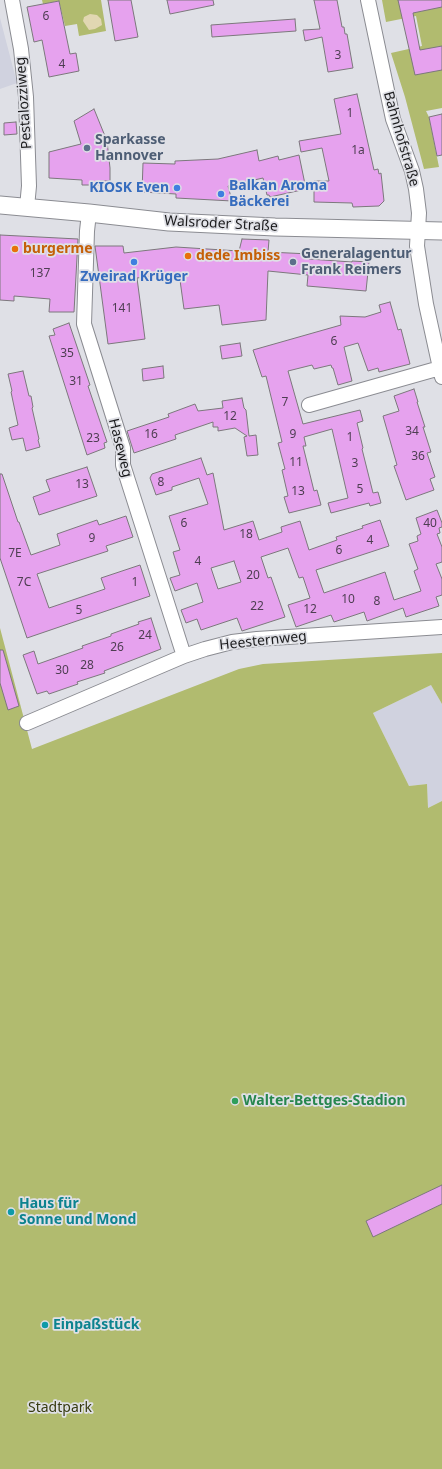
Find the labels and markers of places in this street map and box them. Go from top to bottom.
place label: Sparkasse Hannover [95,132,166,164]
marker: Sparkasse Hannover [82,143,92,153]
place label: Balkan Aroma Bäckerei [229,178,327,210]
place label: KIOSK Even [89,180,169,196]
marker: KIOSK Even [172,183,182,193]
marker: Balkan Aroma Bäckerei [216,189,226,199]
place label: burgerme [23,241,93,257]
marker: burgerme [10,244,20,254]
place label: Generalagentur Frank Reimers [301,246,412,278]
place label: dede Imbiss [196,248,280,264]
marker: dede Imbiss [183,251,193,261]
marker: Zweirad Krüger [129,257,139,267]
marker: Generalagentur Frank Reimers [288,257,298,267]
place label: Zweirad Krüger [80,269,188,285]
place label: Walter-Bettges-Stadion [243,1093,406,1109]
marker: Walter-Bettges-Stadion [230,1096,240,1106]
place label: Haus für Sonne und Mond [19,1196,136,1228]
marker: Haus für Sonne und Mond [6,1207,16,1217]
place label: Einpaßstück [53,1317,139,1333]
marker: Einpaßstück [40,1320,50,1330]

